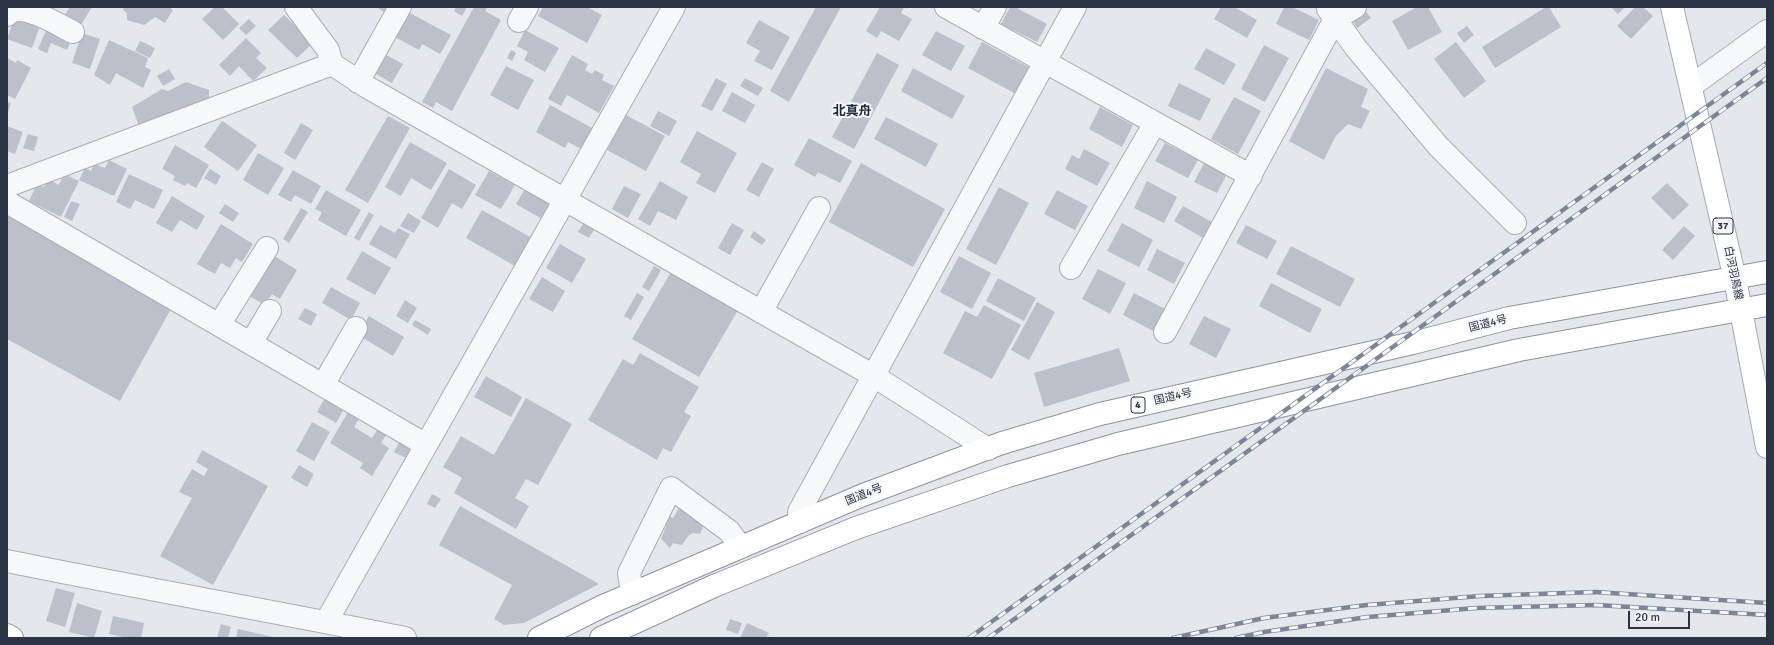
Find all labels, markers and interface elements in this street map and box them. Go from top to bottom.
district label: 北真舟 [833,104,871,120]
road number: 37 [1713,218,1733,234]
street label: 白河羽鳥線 [1721,245,1745,301]
street label: 国道4号 [1468,313,1508,335]
street label: 国道4号 [1153,386,1193,408]
road number: 4 [1131,397,1145,413]
street label: 国道4号 [843,482,885,508]
scale bar [1630,603,1692,629]
text: 20 m [1635,610,1660,625]

